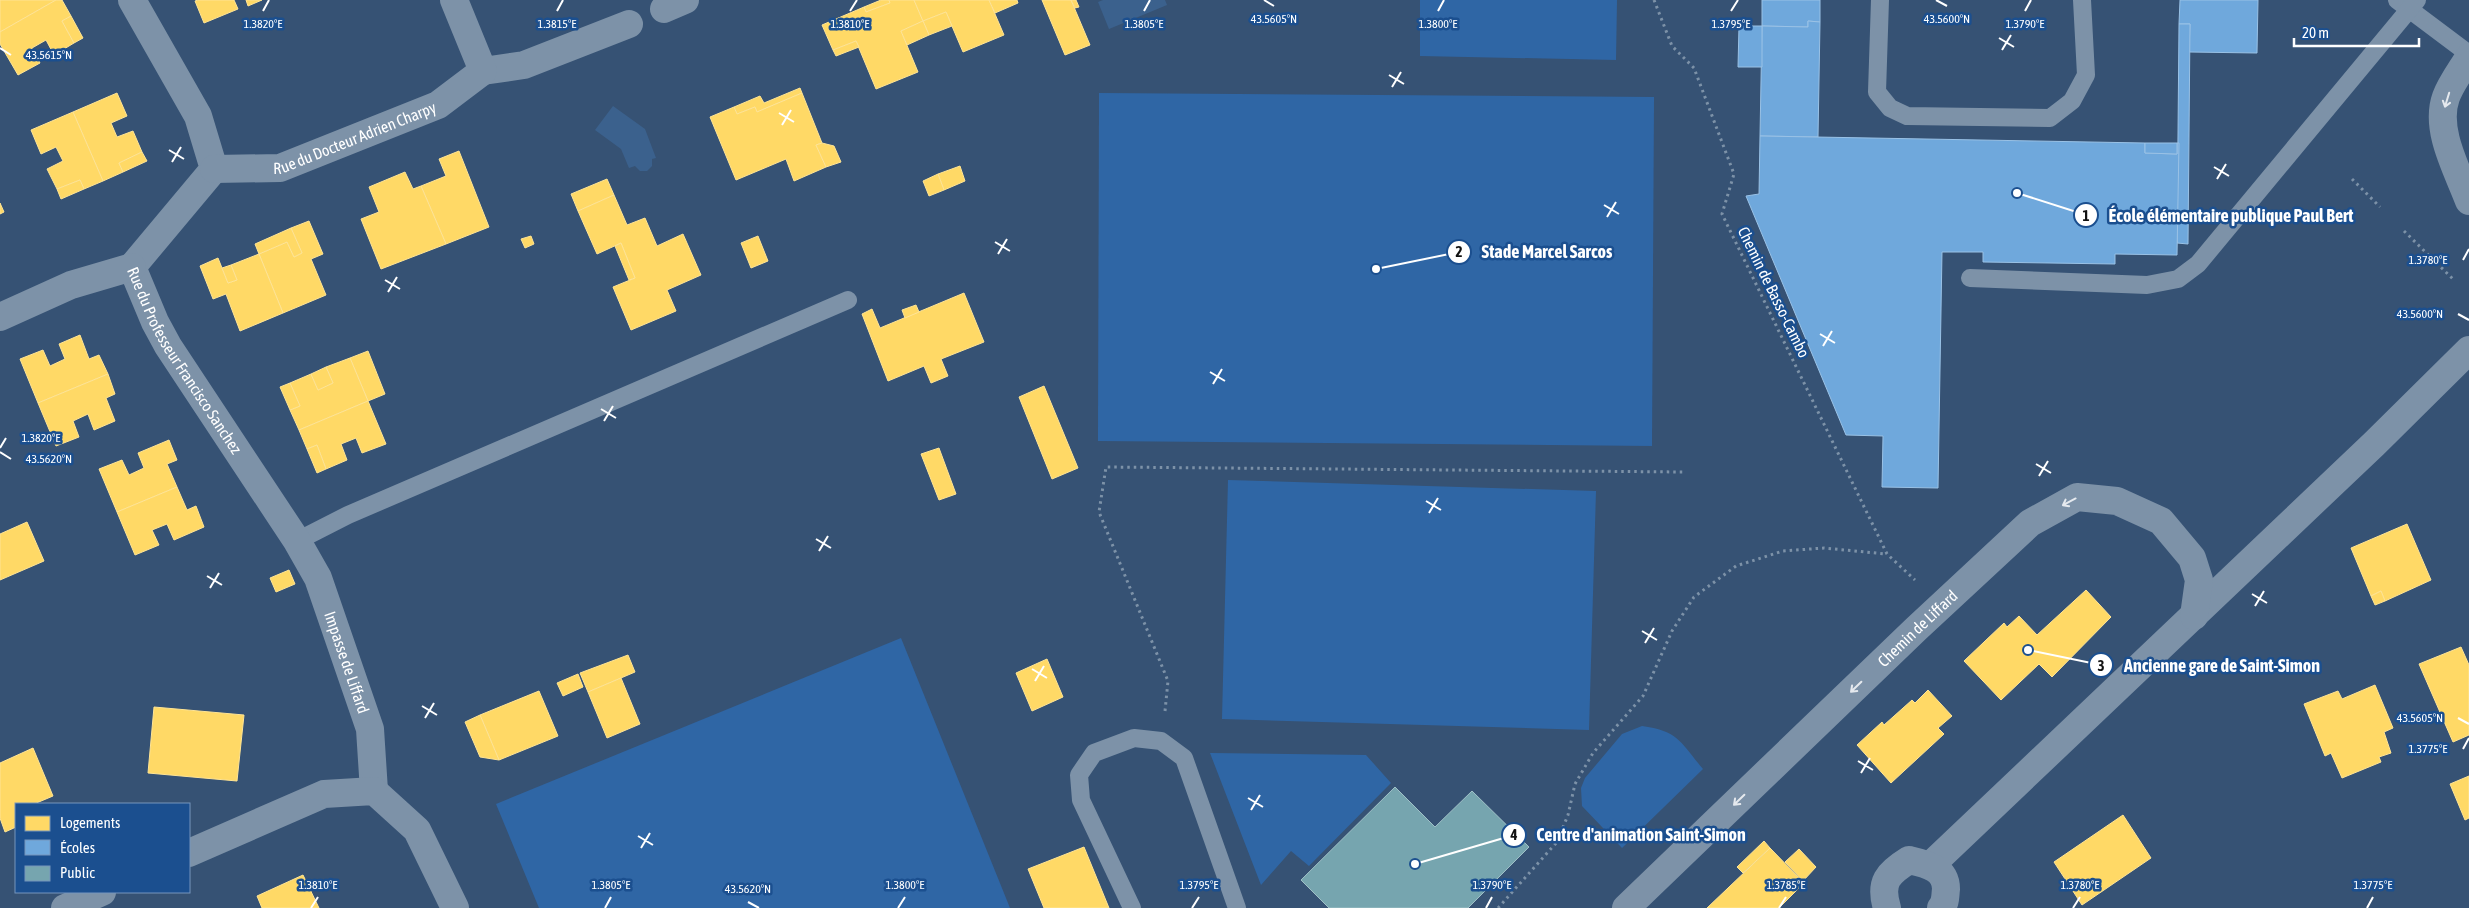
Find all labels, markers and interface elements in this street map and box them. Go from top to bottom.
text: 43.5605°N [1251,12,1297,26]
text: 43.5600°N [1924,12,1970,26]
scale bar [2294,15,2419,47]
text: 1.3820°E [244,17,282,31]
text: 1.3815°E [538,17,576,31]
text: 1.3810°E [831,17,869,31]
text: 1.3805°E [1125,17,1163,31]
text: 1.3800°E [1419,17,1457,31]
text: 1.3795°E [1712,17,1750,31]
text: 1.3790°E [2006,17,2044,31]
text: 20 m [2302,24,2329,41]
text: 43.5615°N [26,48,72,62]
one-way arrow [2441,91,2451,107]
street label: Rue du Docteur Adrien Charpy [273,98,439,177]
callout: École élémentaire publique Paul Bert [2073,199,2363,232]
text: École élémentaire publique Paul Bert [2109,205,2354,226]
text: 1 [2082,207,2090,224]
street label: Chemin de Basso-Cambo [1734,224,1814,360]
callout: Stade Marcel Sarcos [1446,235,1622,268]
text: Stade Marcel Sarcos [1482,241,1613,262]
text: 2 [1455,243,1463,260]
text: 1.3780°E [2409,253,2447,267]
street label: Rue du Professeur Francisco Sanchez [124,264,246,457]
text: 43.5600°N [2397,307,2443,321]
text: 1.3820°E [22,431,60,445]
text: 43.5620°N [26,452,72,466]
one-way arrow [2062,497,2077,507]
street label: Chemin de Liffard [1874,586,1961,670]
street label: Impasse de Liffard [321,609,373,716]
callout: Ancienne gare de Saint-Simon [2089,649,2330,682]
text: Ancienne gare de Saint-Simon [2123,655,2320,676]
text: 3 [2097,657,2105,674]
one-way arrow [1849,681,1862,693]
text: 43.5605°N [2397,711,2443,725]
text: 1.3775°E [2409,742,2447,756]
one-way arrow [1732,794,1745,806]
legend [15,803,190,893]
text: Logements [60,814,120,831]
callout: Centre d'animation Saint-Simon [1501,818,1756,851]
text: Centre d'animation Saint-Simon [1536,824,1746,845]
text: 4 [1509,826,1518,843]
text: Écoles [60,839,95,856]
text: Public [60,864,95,881]
text: 1.3810°E [299,878,337,892]
text: 1.3805°E [592,878,630,892]
text: 1.3800°E [886,878,924,892]
text: 1.3795°E [1180,878,1218,892]
text: 1.3790°E [1473,878,1511,892]
text: 1.3785°E [1767,878,1805,892]
text: 1.3780°E [2061,878,2099,892]
text: 1.3775°E [2354,878,2392,892]
text: 43.5620°N [725,882,771,896]

